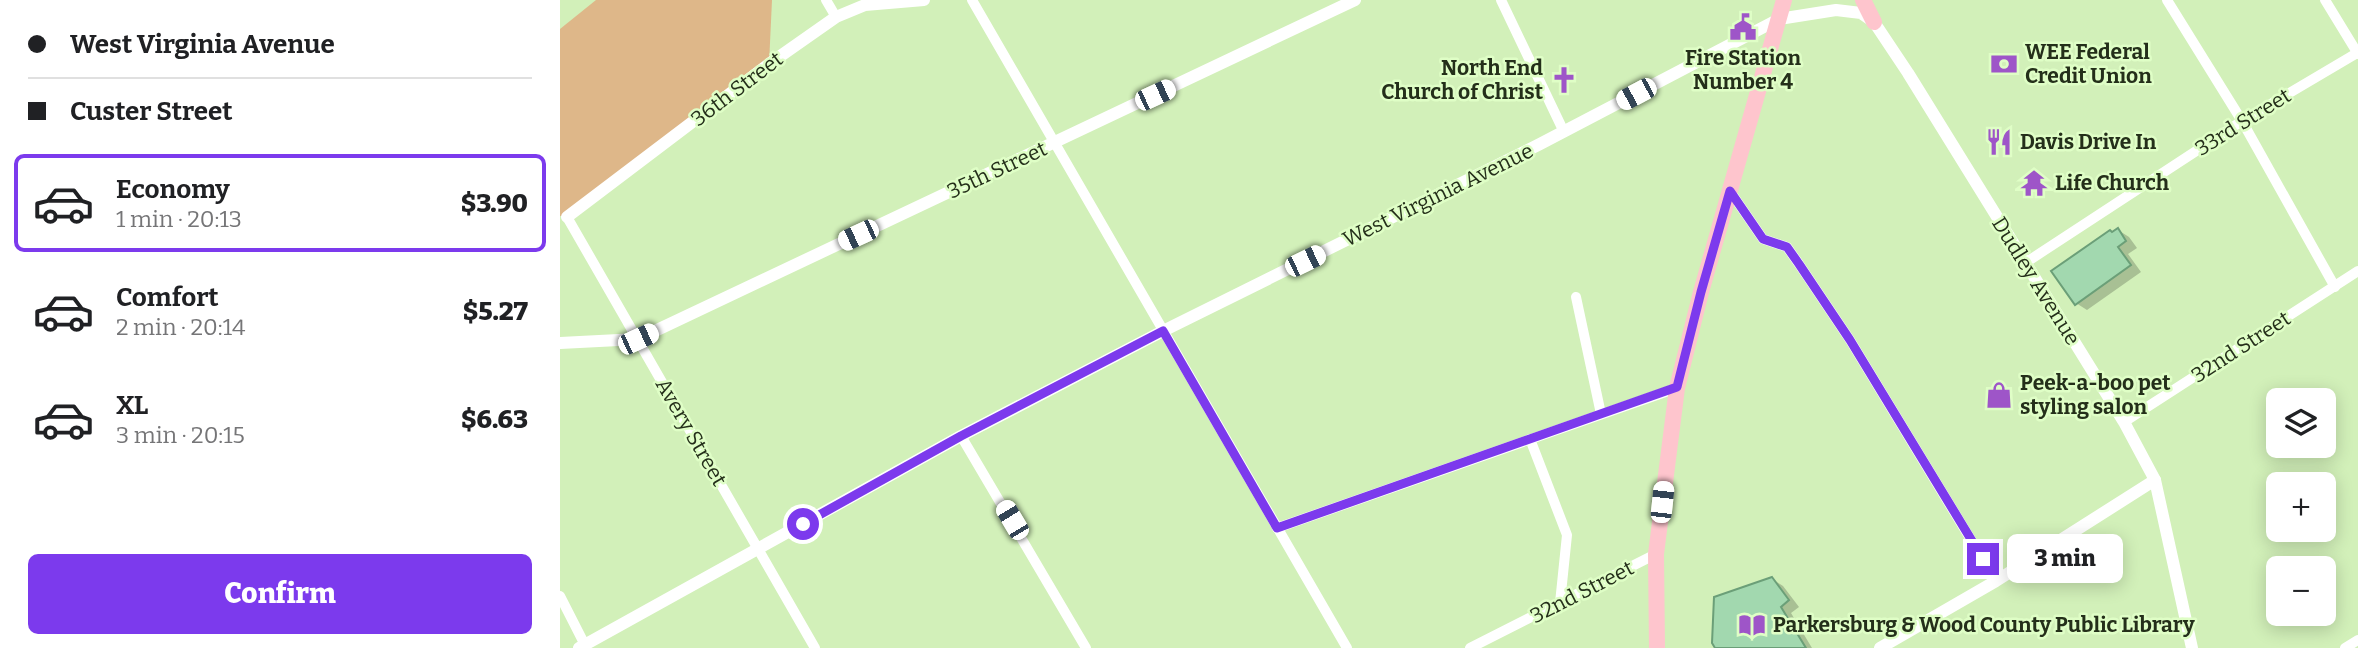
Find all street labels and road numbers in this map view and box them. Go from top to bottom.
street label: 36th Street [686,46,788,132]
street label: 33rd Street [2190,82,2296,162]
street label: 35th Street [943,135,1051,204]
street label: West Virginia Avenue [1339,138,1537,252]
street label: Dudley Avenue [1986,212,2086,350]
street label: 32nd Street [2187,305,2296,389]
street label: Avery Street [650,373,733,491]
street label: 32nd Street [1526,555,1638,629]

